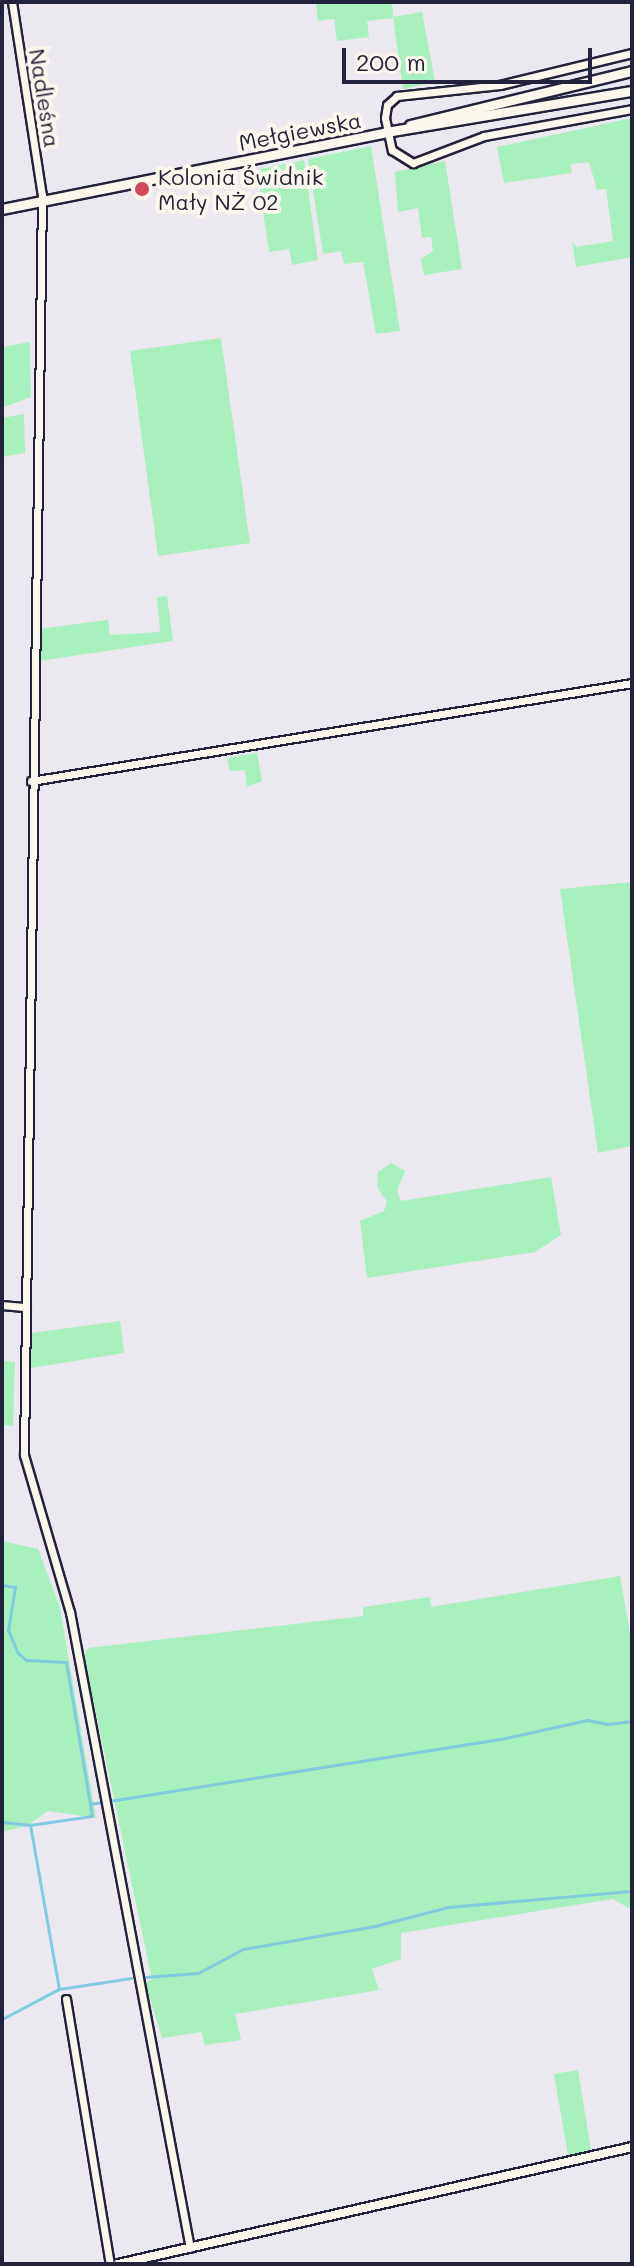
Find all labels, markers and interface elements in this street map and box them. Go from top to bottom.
scale bar [346,32,596,82]
text: 200 m [356,46,426,77]
street label: Nadleśna [24,47,66,149]
street label: Mełgiewska [236,106,364,156]
place label: Kolonia Świdnik Mały NŻ 02 [158,163,323,214]
marker: Kolonia Świdnik Mały NŻ 02 [133,180,151,198]

